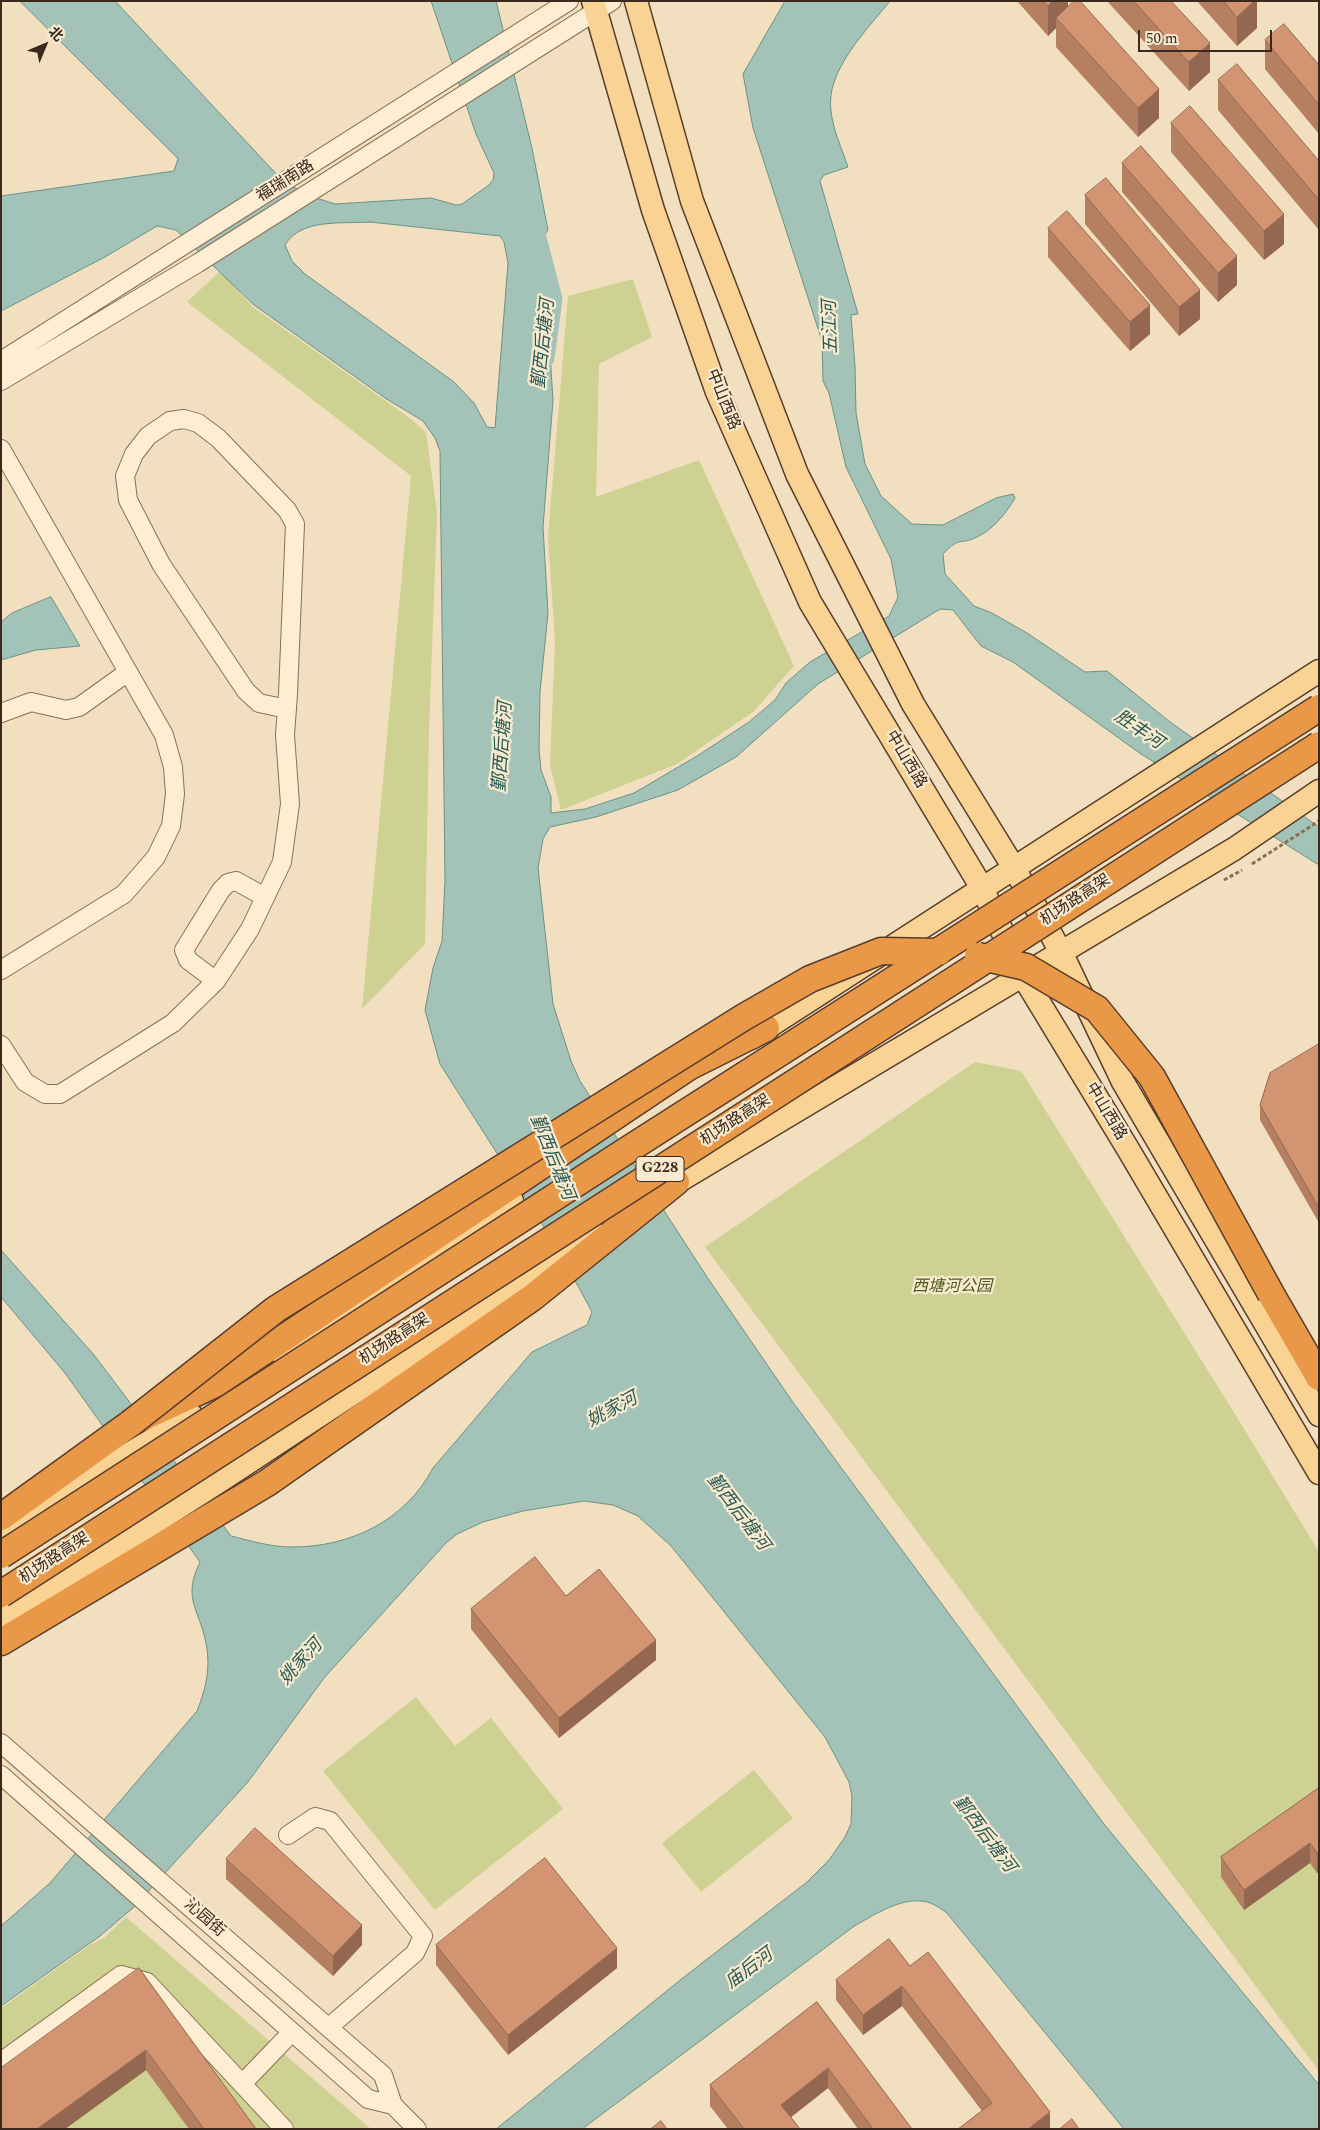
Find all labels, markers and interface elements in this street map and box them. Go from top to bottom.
north arrow [20,20,70,70]
scale bar [1140,20,1274,52]
text: 北 [44,22,68,46]
text: 50 m [1146,27,1178,50]
street label: 福瑞南路 [254,157,318,207]
water label: 鄞西后塘河 [530,298,560,390]
water label: 五江河 [820,300,844,354]
street label: 中山西路 [701,367,743,433]
water label: 鄞西后塘河 [490,701,518,793]
water label: 胜丰河 [1110,707,1166,755]
street label: 中山西路 [880,728,930,792]
street label: 机场路高架 [1037,871,1115,931]
street label: 中山西路 [1080,1080,1130,1144]
street label: 机场路高架 [697,1091,775,1151]
water label: 鄞西后塘河 [524,1112,578,1204]
road number: G228 [636,1156,684,1182]
park label: 西塘河公园 [912,1278,992,1298]
street label: 机场路高架 [356,1310,434,1370]
water label: 姚家河 [584,1389,642,1433]
water label: 鄞西后塘河 [701,1471,773,1555]
street label: 机场路高架 [16,1529,94,1589]
water label: 姚家河 [276,1636,328,1690]
water label: 鄞西后塘河 [947,1793,1019,1877]
street label: 沁园街 [180,1896,228,1942]
water label: 庙后河 [722,1945,778,1995]

